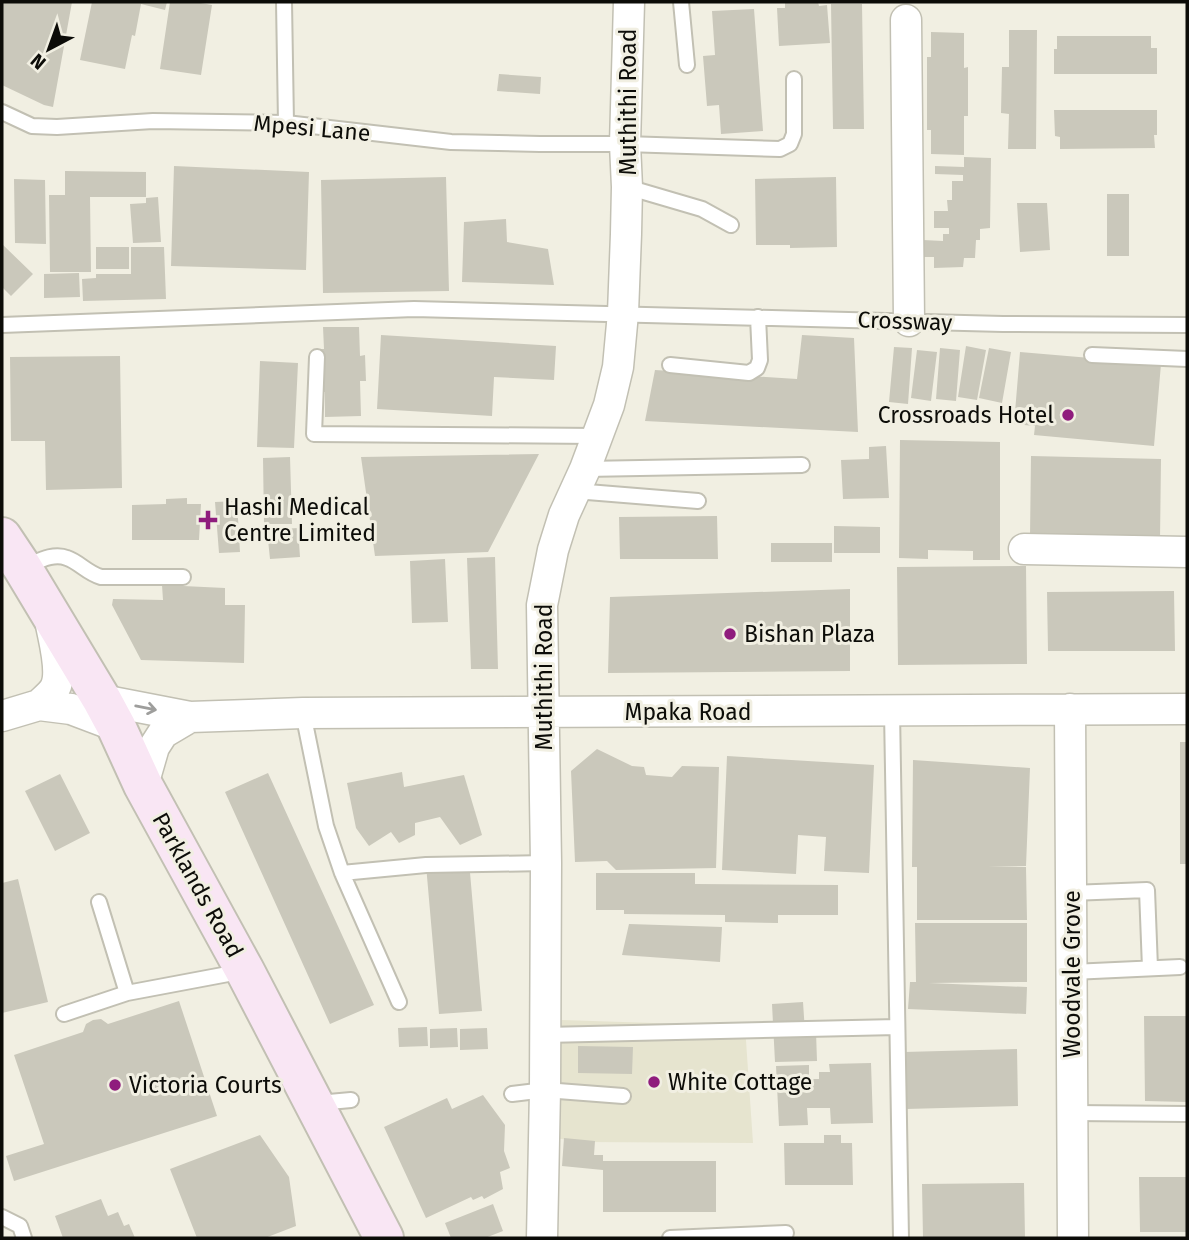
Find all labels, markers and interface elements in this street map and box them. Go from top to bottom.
north arrow [14,14,84,84]
street label: Muthithi Road [614,29,642,175]
text: N [26,49,50,74]
street label: Mpesi Lane [252,109,372,147]
street label: Crossway [857,305,954,337]
place label: Crossroads Hotel [878,401,1054,429]
marker: Crossroads Hotel [1060,407,1076,423]
place label: Hashi Medical Centre Limited [224,493,376,547]
marker: Hashi Medical Centre Limited [198,510,218,530]
street label: Muthithi Road [530,604,558,750]
place label: Bishan Plaza [744,620,875,648]
marker: Bishan Plaza [722,626,738,642]
street label: Mpaka Road [625,698,751,726]
one-way arrow [134,702,157,715]
street label: Parklands Road [147,808,249,962]
street label: Woodvale Grove [1058,890,1086,1058]
place label: White Cottage [668,1068,812,1096]
place label: Victoria Courts [129,1071,282,1099]
marker: White Cottage [646,1074,662,1090]
marker: Victoria Courts [107,1077,123,1093]

